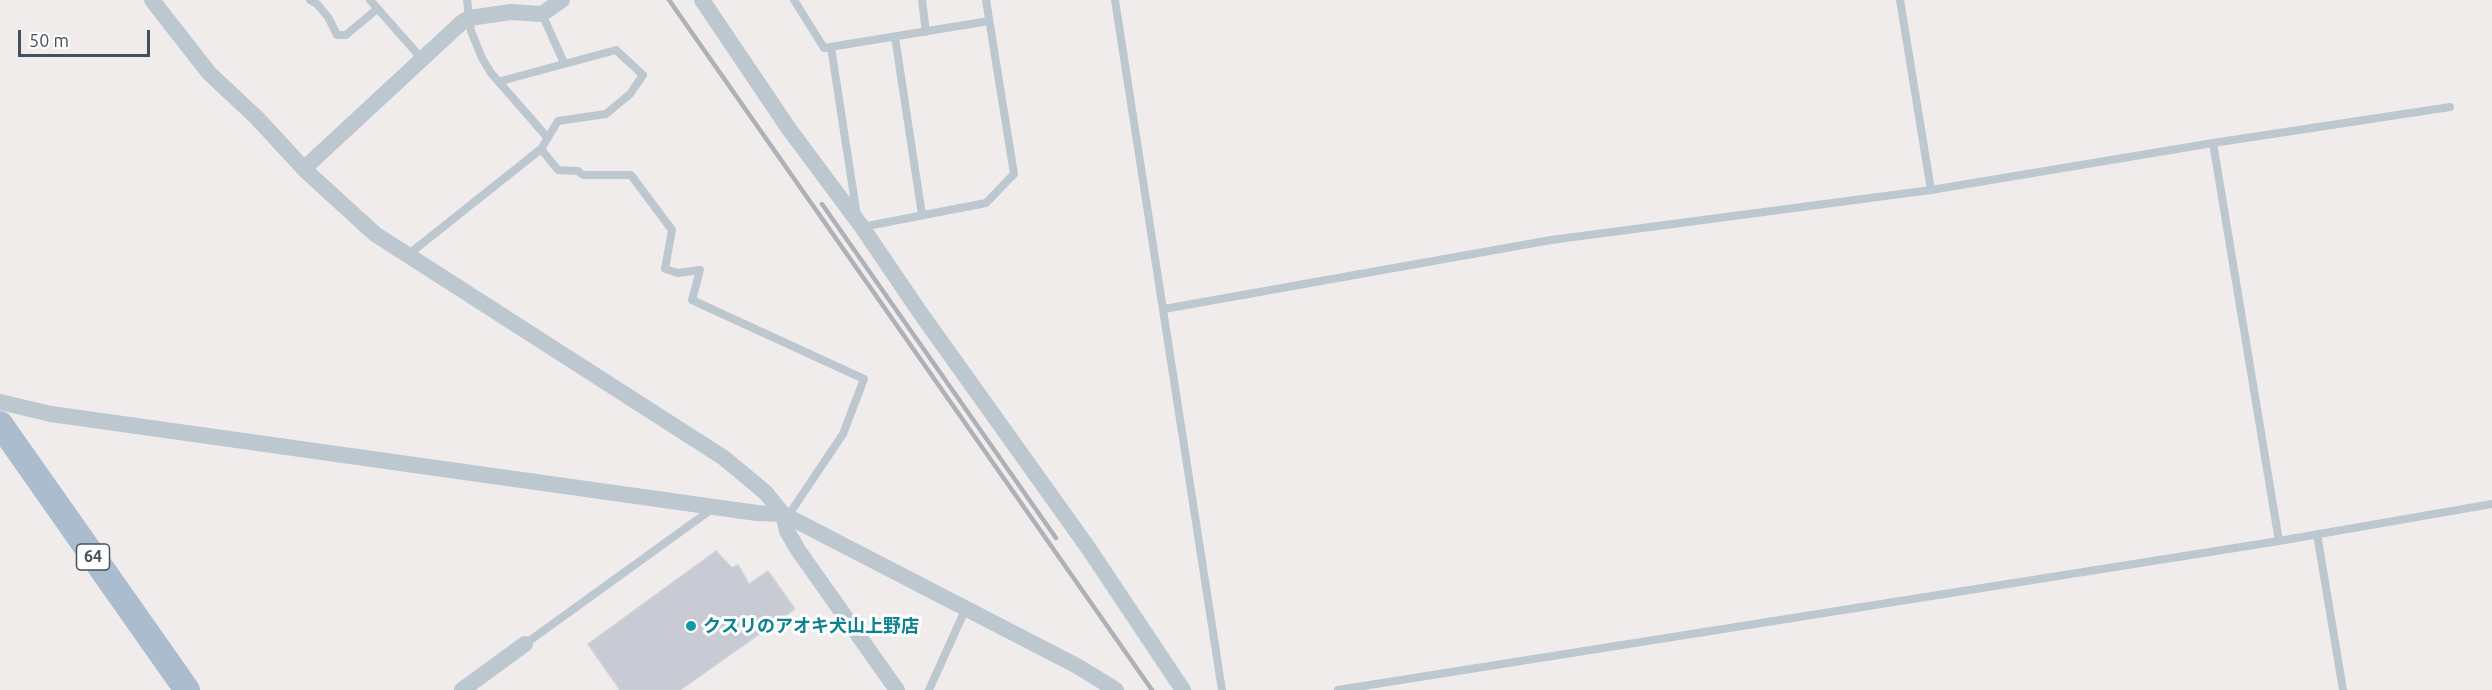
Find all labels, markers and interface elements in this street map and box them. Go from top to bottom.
scale bar [21,18,153,56]
text: 50 m [29,30,69,50]
road number: 64 [76,544,110,570]
place label: クスリのアオキ犬山上野店 [703,615,919,637]
marker: クスリのアオキ犬山上野店 [684,619,698,633]

